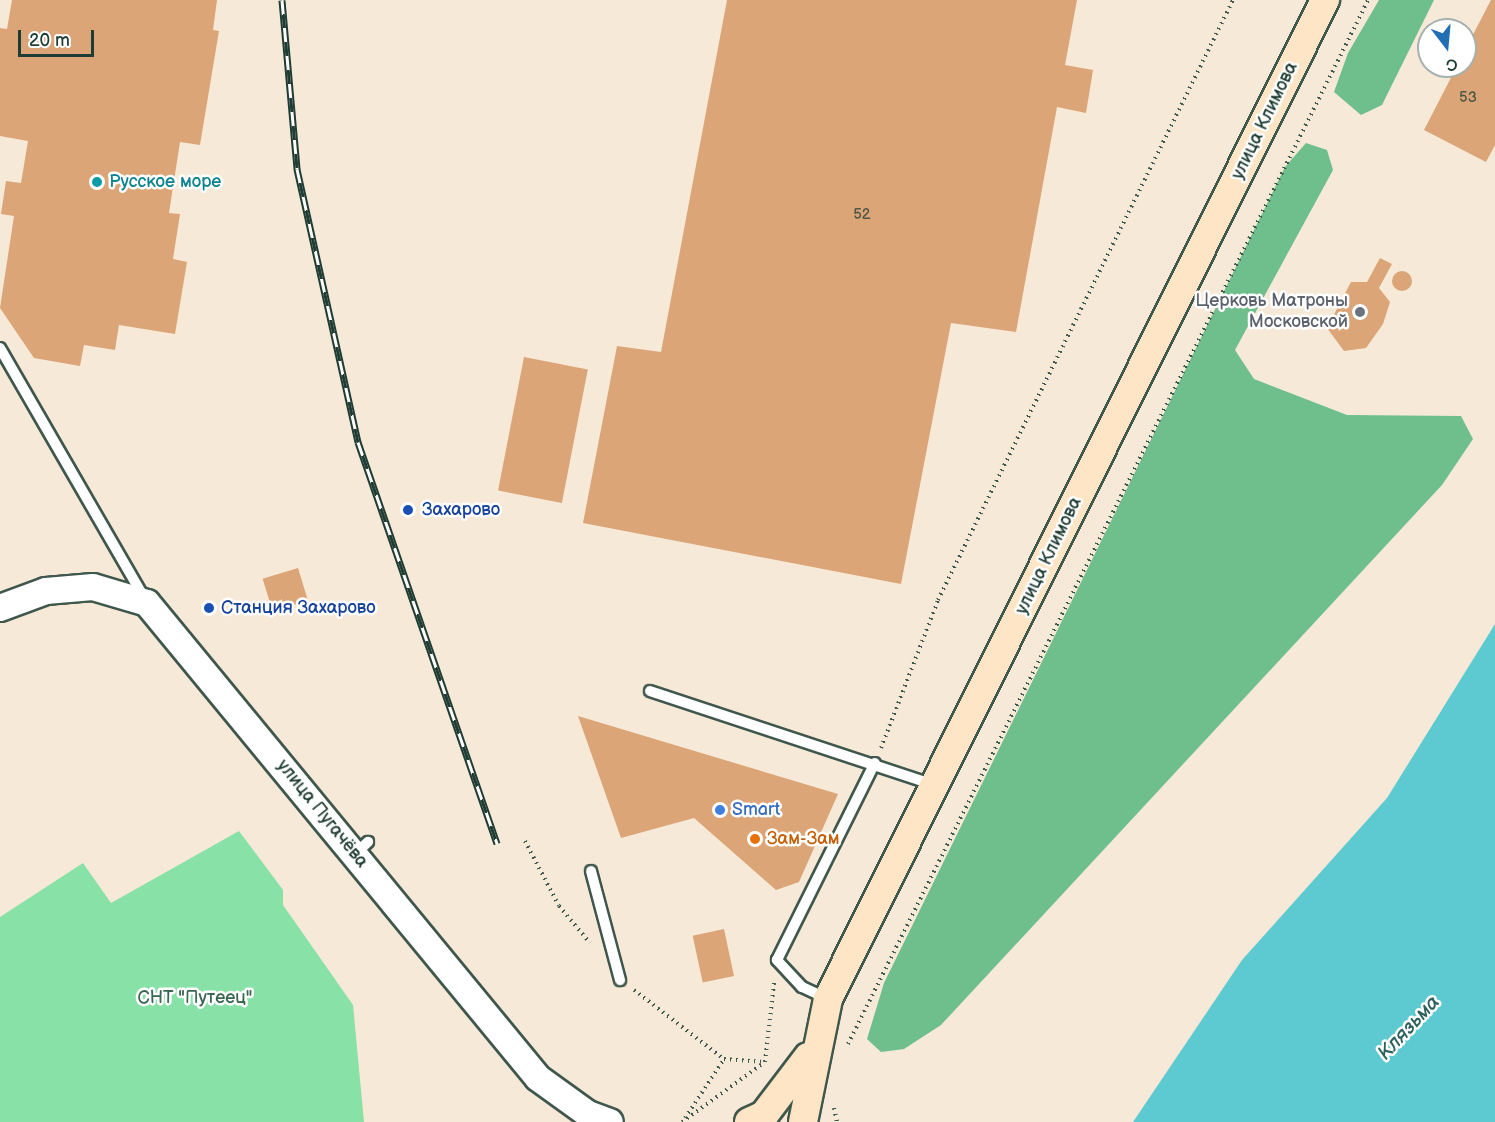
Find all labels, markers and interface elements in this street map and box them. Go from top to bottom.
scale bar [21,18,98,56]
north arrow [1417,18,1477,78]
text: 20 m [29,30,70,51]
text: С [1444,53,1460,75]
street label: улица Климова [1227,59,1303,183]
house number: 53 [1459,89,1477,107]
place label: Русское море [109,171,221,193]
marker: Русское море [90,175,104,189]
house number: 52 [853,206,871,224]
place label: Церковь Матроны Московской [1195,291,1348,334]
marker: Церковь Матроны Московской [1353,305,1367,319]
street label: улица Климова [1011,494,1087,618]
place label: Захарово [422,499,500,521]
marker: Захарово [399,501,417,519]
place label: Станция Захарово [221,597,376,619]
marker: Станция Захарово [202,601,216,615]
street label: улица Пугачёва [272,756,372,872]
place label: Smart [732,799,780,821]
marker: Smart [713,803,727,817]
place label: Зам-Зам [767,828,840,850]
marker: Зам-Зам [748,832,762,846]
park label: СНТ "Путеец" [137,987,253,1009]
water label: Клязьма [1373,991,1445,1065]

